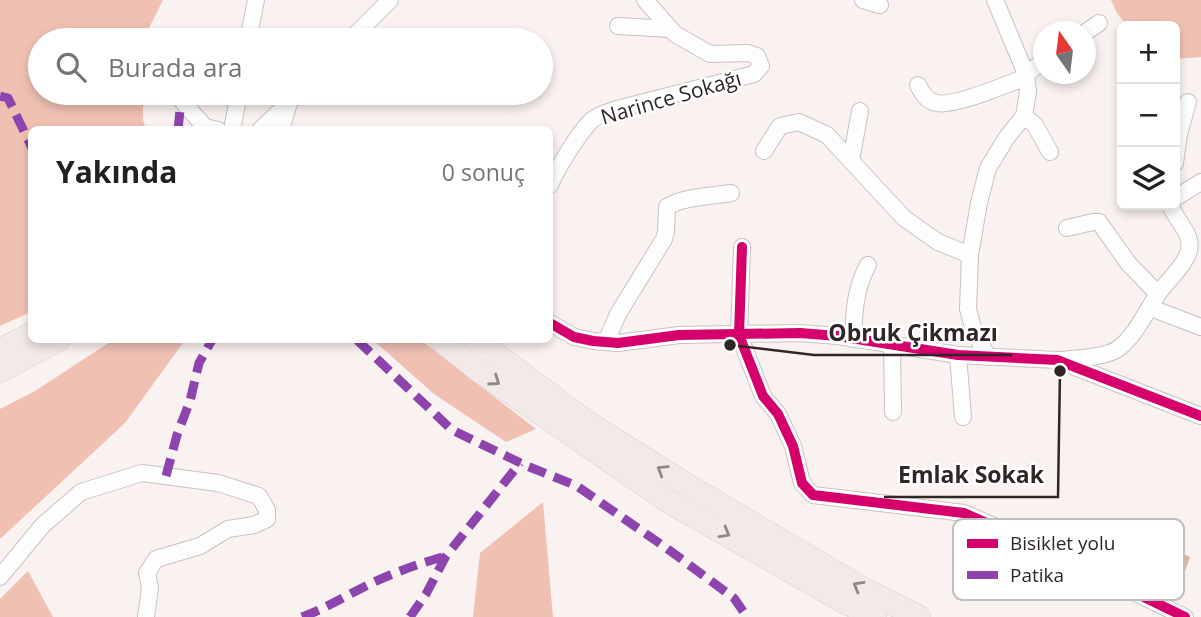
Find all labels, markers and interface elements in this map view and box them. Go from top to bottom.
north arrow [1033,21,1096,84]
map controls [1117,21,1180,210]
button: + [1117,21,1180,84]
search box [28,28,553,105]
icon: search [52,48,90,86]
text: Burada ara [108,49,242,85]
street label: Narince Sokağı [597,64,744,130]
button: − [1117,84,1180,147]
button: layers [1117,147,1180,210]
text: Yakında [56,151,177,192]
text: 0 sonuç [442,156,525,188]
callout: Obruk Çikmazı [814,311,1012,355]
text: Obruk Çikmazı [828,316,998,348]
one-way arrow [487,373,500,385]
callout: Emlak Sokak [884,453,1058,497]
text: Emlak Sokak [898,458,1045,490]
one-way arrow [657,465,670,478]
legend [953,519,1184,600]
one-way arrow [718,525,731,538]
text: Bisiklet yolu [1010,530,1115,556]
text: Patika [1010,562,1064,588]
one-way arrow [853,581,865,594]

